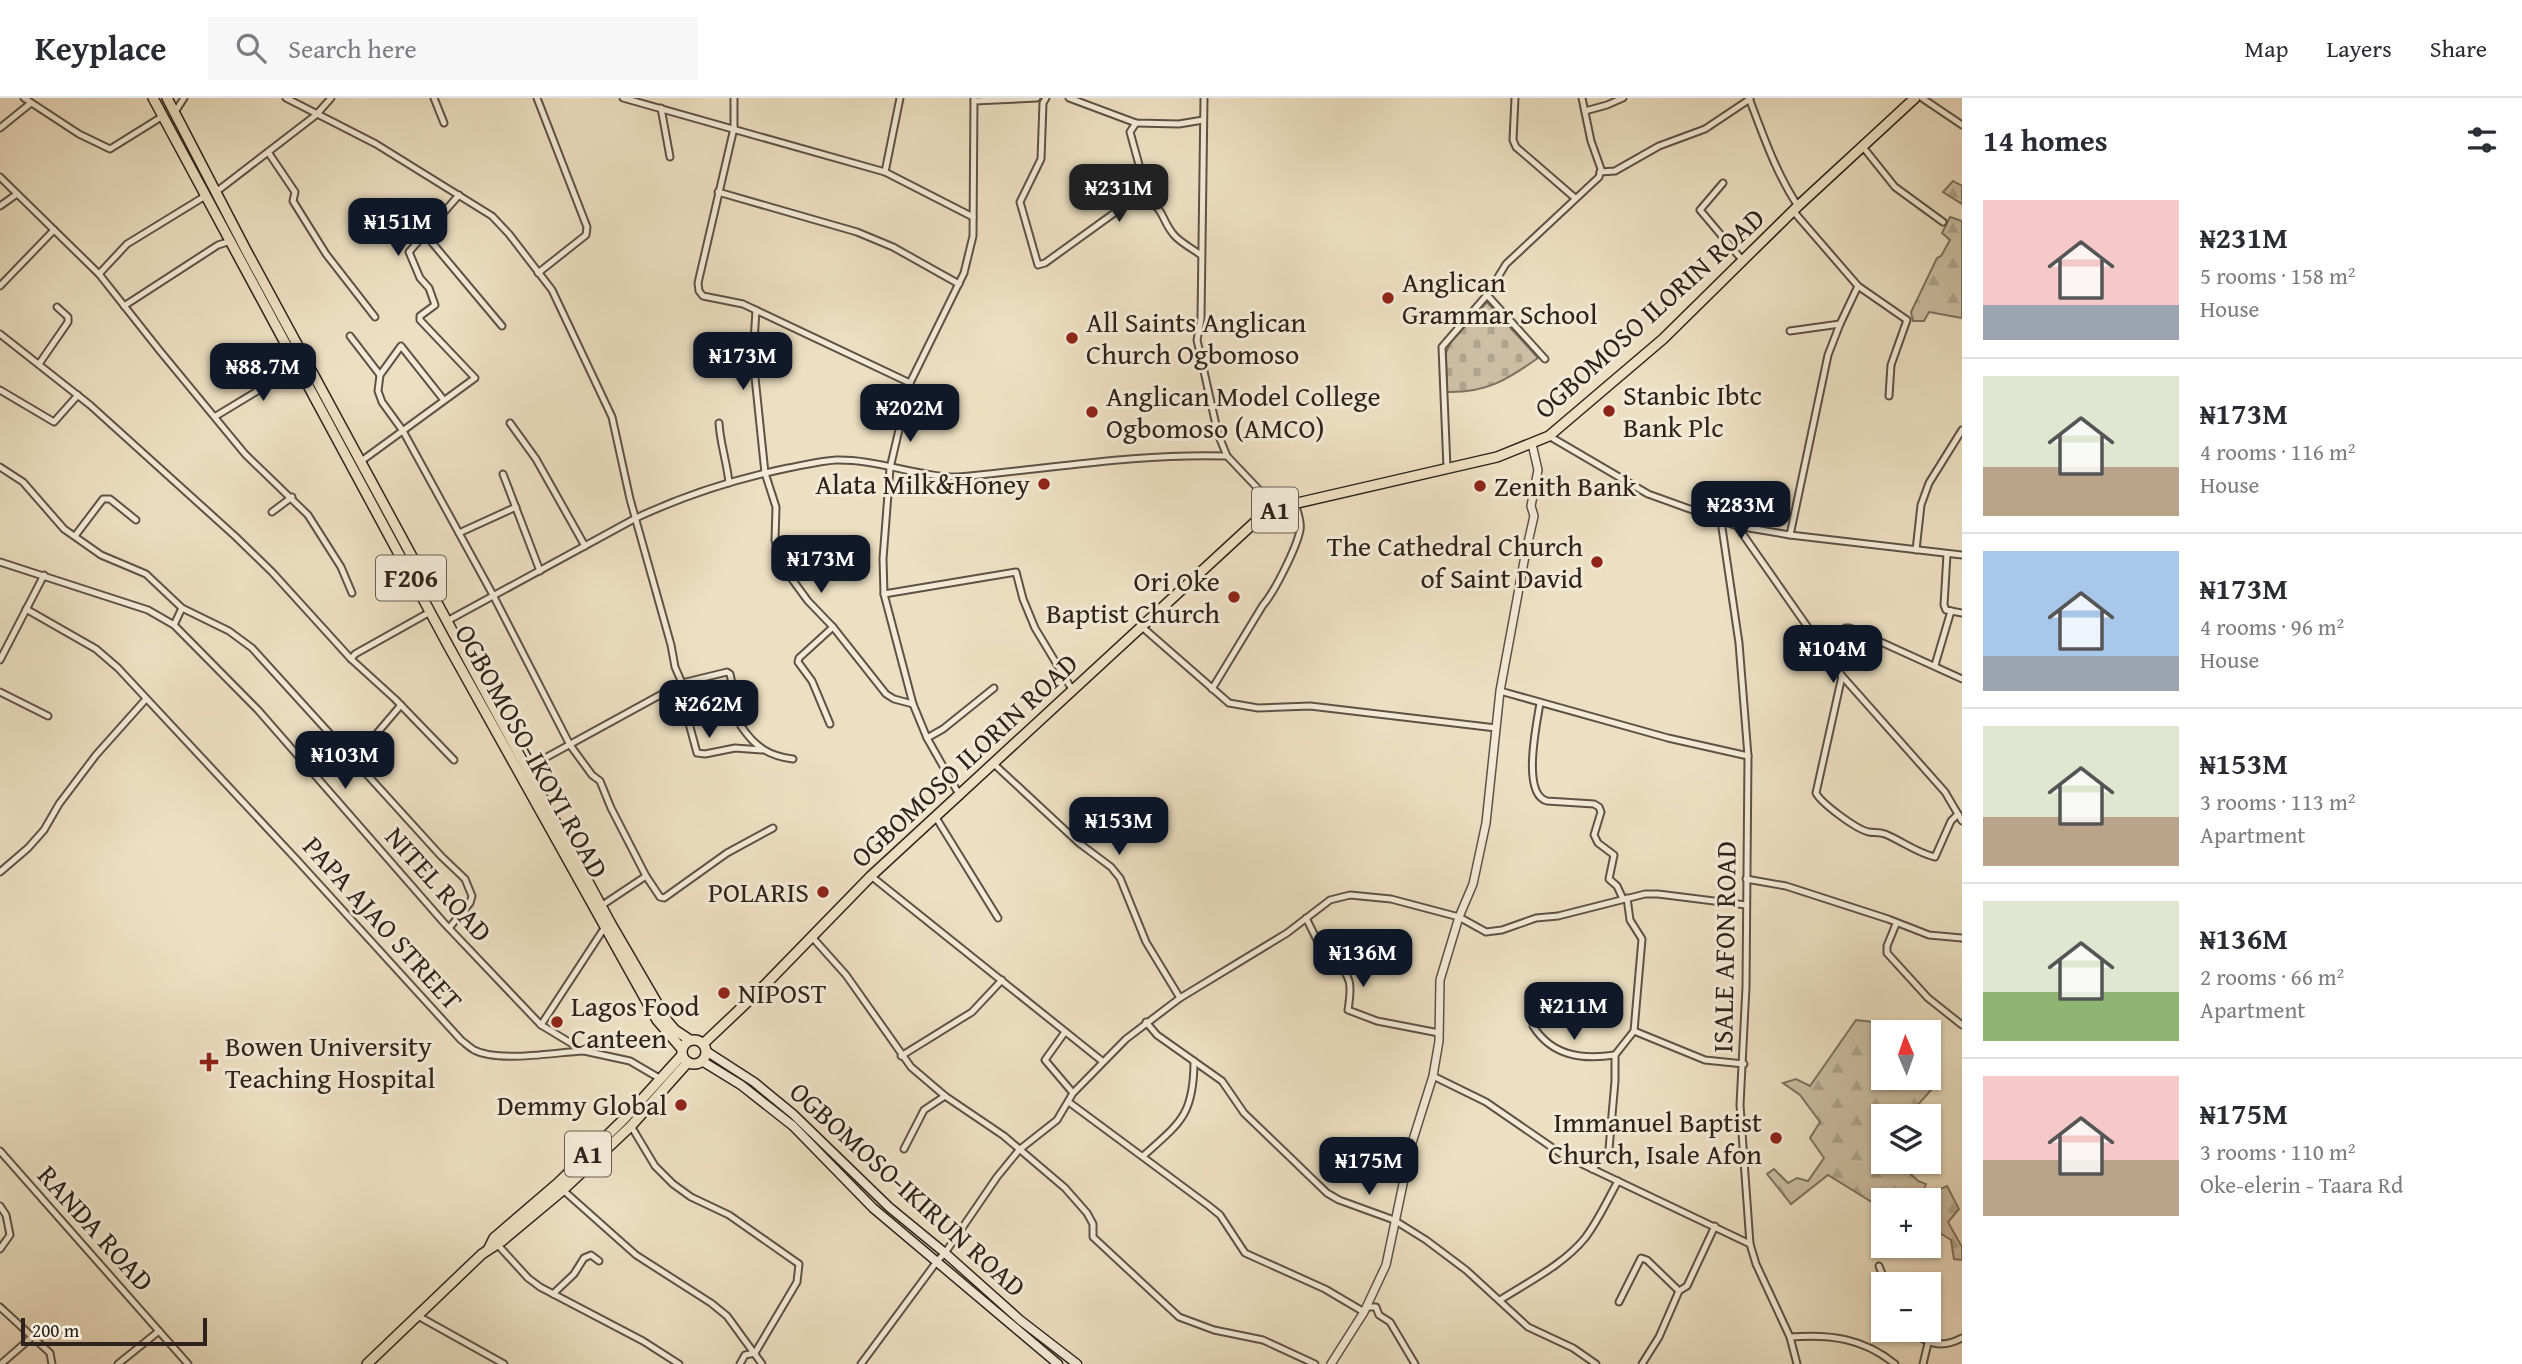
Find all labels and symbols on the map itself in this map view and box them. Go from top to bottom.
pin: ₦231M [1070,164,1168,224]
pin: ₦151M [349,198,447,258]
street label: OGBOMOSO ILORIN ROAD [1524,198,1773,428]
place label: Anglican Grammar School [1402,261,1598,334]
marker: Anglican Grammar School [1380,290,1396,306]
place label: All Saints Anglican Church Ogbomoso [1086,301,1307,374]
marker: All Saints Anglican Church Ogbomoso [1064,330,1080,346]
pin: ₦173M [694,332,792,392]
pin: ₦88.7M [206,344,320,403]
place label: Stanbic Ibtc Bank Plc [1623,374,1762,447]
place label: Anglican Model College Ogbomoso (AMCO) [1106,375,1381,448]
pin: ₦202M [861,384,959,444]
marker: Stanbic Ibtc Bank Plc [1601,403,1617,419]
marker: Anglican Model College Ogbomoso (AMCO) [1084,404,1100,420]
place label: Alata Milk&Honey [815,463,1030,504]
place label: Zenith Bank [1494,465,1637,506]
marker: Alata Milk&Honey [1036,476,1052,492]
marker: Zenith Bank [1472,478,1488,494]
pin: ₦283M [1692,482,1790,541]
road number: A1 [1252,488,1298,532]
place label: The Cathedral Church of Saint David [1327,525,1583,598]
pin: ₦173M [772,536,870,595]
marker: The Cathedral Church of Saint David [1589,554,1605,570]
road number: F206 [376,556,446,600]
place label: Ori Oke Baptist Church [1046,560,1220,633]
marker: Ori Oke Baptist Church [1226,589,1242,605]
street label: OGBOMOSO-IKOYI ROAD [445,616,619,885]
pin: ₦104M [1784,626,1882,685]
street label: OGBOMOSO ILORIN ROAD [841,643,1087,876]
pin: ₦262M [660,680,758,740]
pin: ₦103M [296,732,394,791]
pin: ₦153M [1070,798,1168,857]
street label: NITEL ROAD [376,817,502,950]
street label: PAPA AJAO STREET [294,826,473,1019]
street label: ISALE AFON ROAD [1701,841,1746,1053]
place label: POLARIS [708,871,809,912]
marker: POLARIS [815,884,831,900]
pin: ₦136M [1314,930,1412,989]
place label: NIPOST [738,972,827,1013]
pin: ₦211M [1525,982,1623,1042]
place label: Lagos Food Canteen [571,985,700,1058]
marker: NIPOST [716,985,732,1001]
marker: Lagos Food Canteen [549,1014,565,1030]
north arrow [1871,1020,1941,1090]
place label: Bowen University Teaching Hospital [225,1025,435,1098]
marker: Bowen University Teaching Hospital [199,1052,219,1072]
street label: OGBOMOSO-IKIRUN ROAD [781,1071,1036,1306]
place label: Demmy Global [497,1084,667,1125]
marker: Demmy Global [673,1097,689,1113]
place label: Immanuel Baptist Church, Isale Afon [1548,1101,1762,1174]
marker: Immanuel Baptist Church, Isale Afon [1768,1130,1784,1146]
road number: A1 [565,1132,611,1176]
pin: ₦175M [1320,1138,1418,1197]
street label: RANDA ROAD [29,1156,164,1300]
scale bar [21,1315,206,1347]

